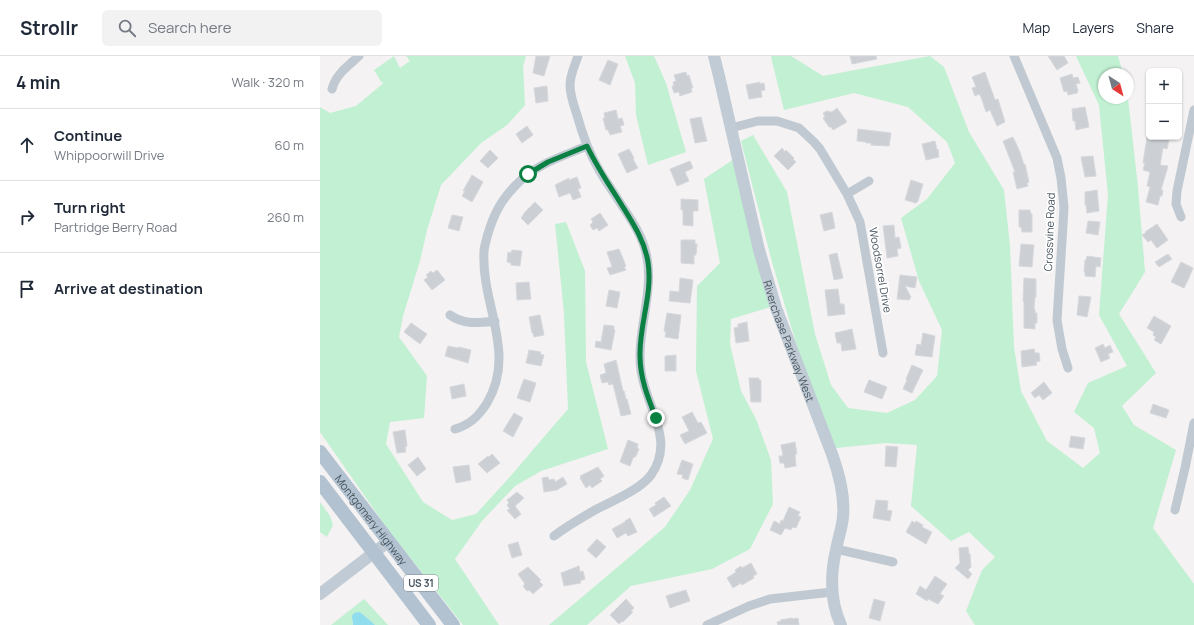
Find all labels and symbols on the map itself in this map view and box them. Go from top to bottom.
north arrow [1098,68,1134,104]
route start [519,165,537,183]
street label: Crossvine Road [1040,192,1058,272]
street label: Woodsorrel Drive [866,226,896,314]
street label: Riverchase Parkway West [761,278,819,404]
route end [647,409,665,427]
street label: Montgomery Highway [332,471,411,568]
road number: US 31 [404,575,438,591]

